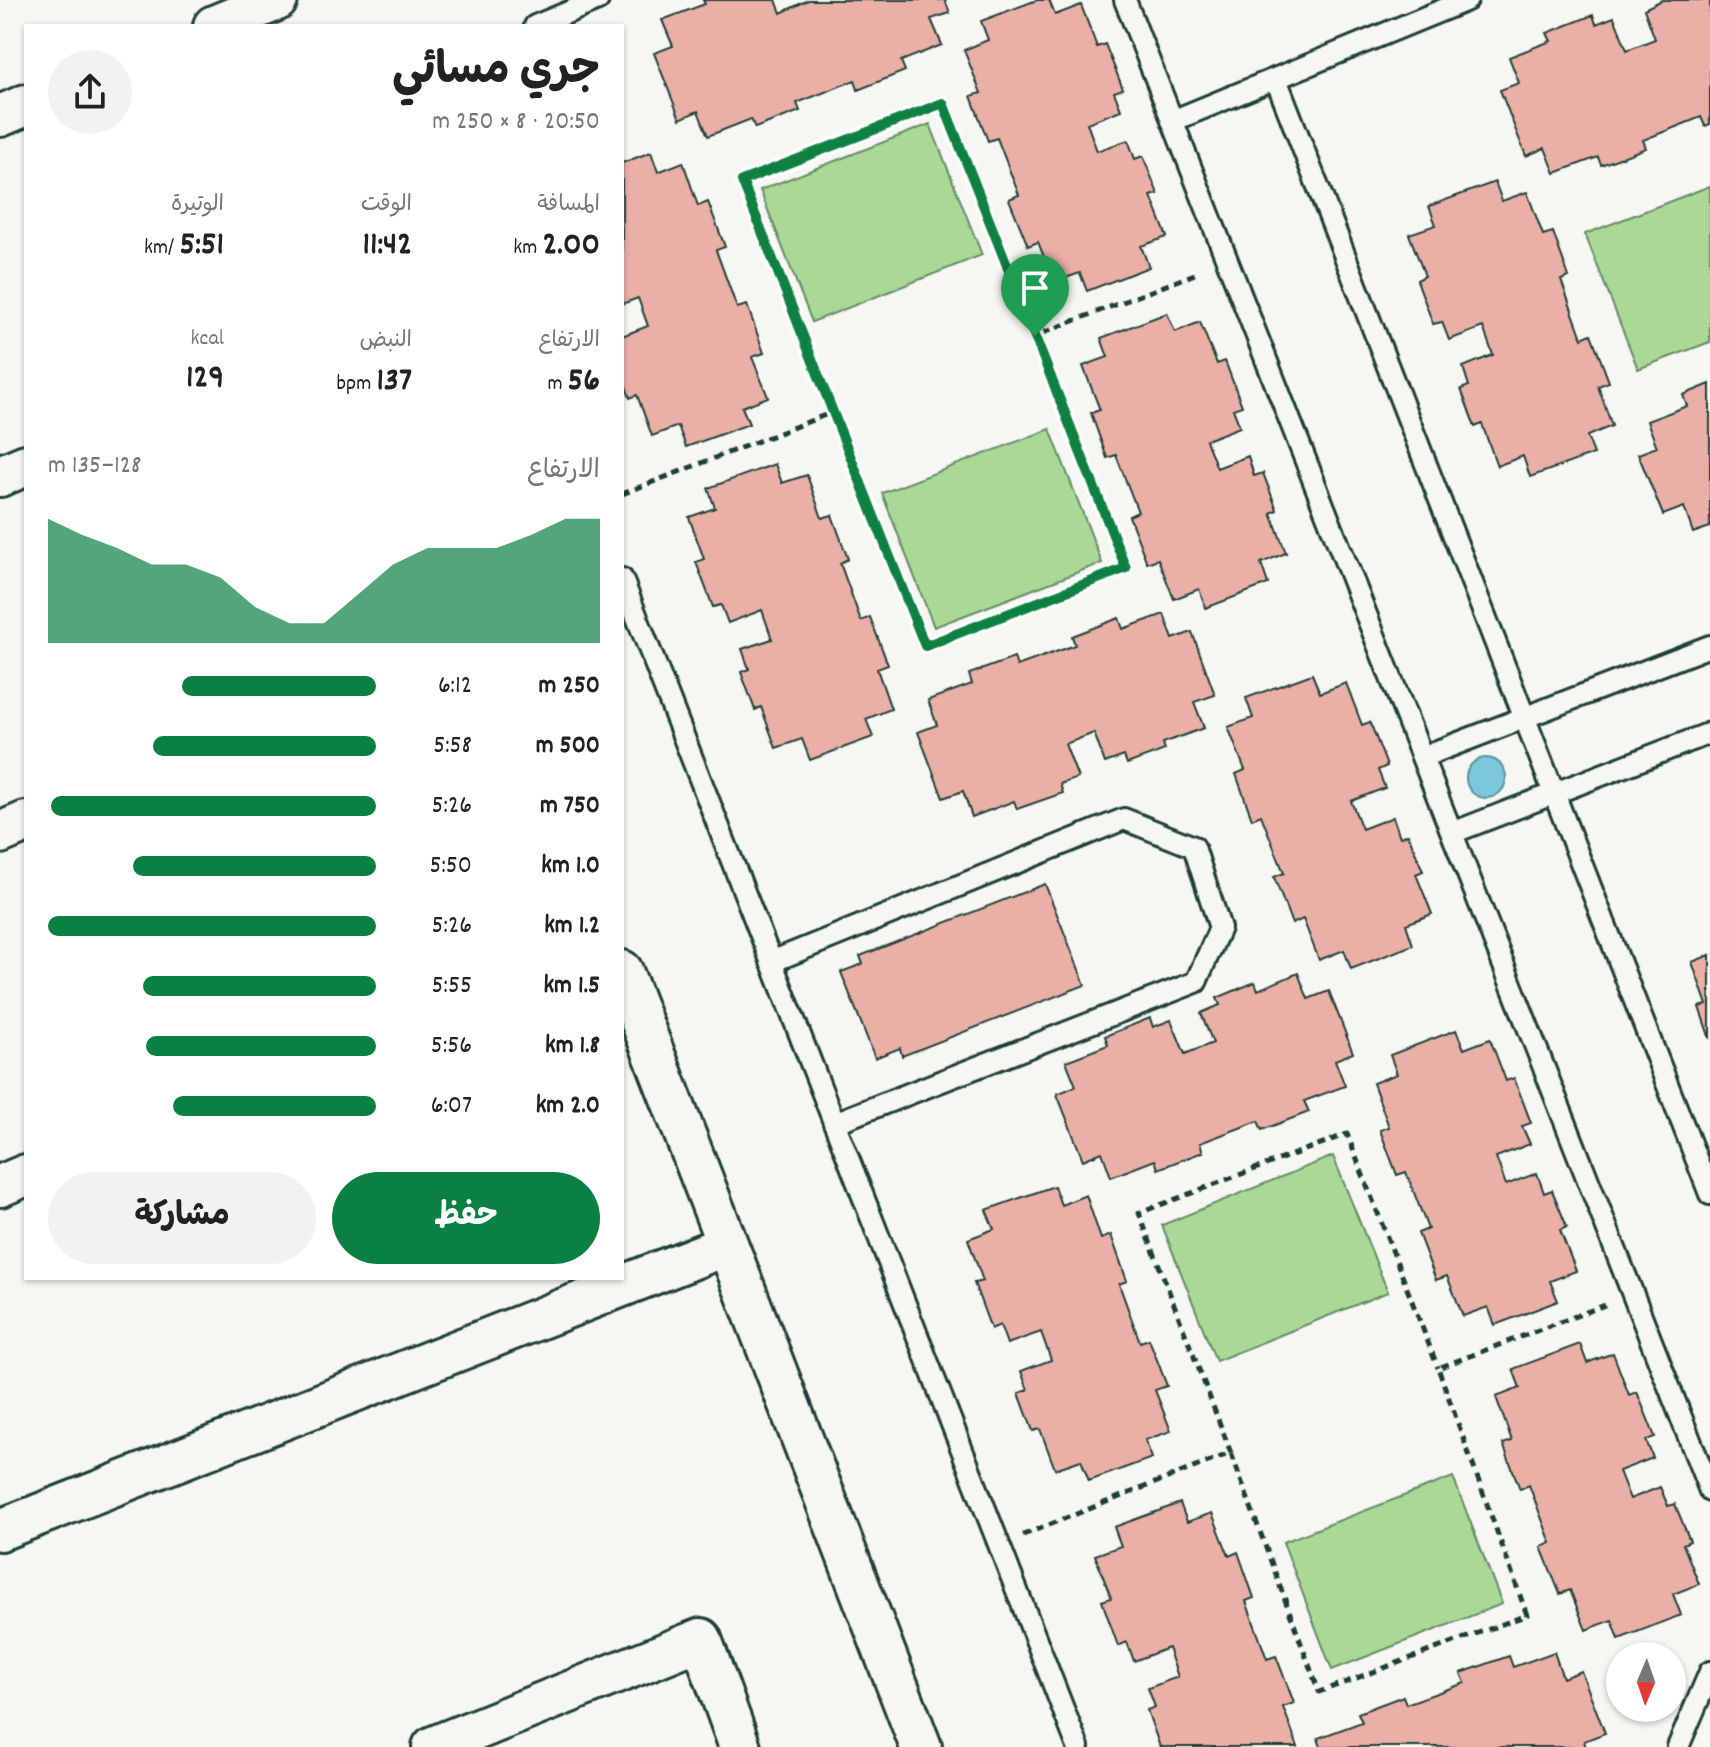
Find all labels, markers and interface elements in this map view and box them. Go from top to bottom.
text: جري مسائي [392,42,600,105]
button: share [48,50,132,134]
text: 20:50 · 8 × 250 m [432,104,600,141]
text: الوتيرة [171,190,224,221]
text: الوقت [361,190,412,221]
text: المسافة [537,190,600,221]
text: 5:51 [179,222,224,271]
text: 11:42 [362,222,412,271]
text: 2.00 [542,222,600,271]
text: /km [144,233,179,264]
text: km [513,233,542,264]
pin [1001,254,1069,336]
icon: arrive [1013,266,1057,310]
text: kcal [191,324,224,355]
text: النبض [359,326,412,357]
text: الارتفاع [538,326,600,357]
text: 129 [186,355,224,404]
text: 137 [376,358,412,407]
text: 56 [568,358,600,407]
text: bpm [337,369,376,400]
text: m [547,369,568,400]
text: 128–135 m [48,448,142,485]
text: الارتفاع [527,453,600,490]
text: 6:12 [438,668,472,705]
text: 250 m [539,668,600,705]
text: 5:58 [433,728,472,765]
text: 500 m [536,728,600,765]
text: 5:26 [432,788,472,825]
text: 750 m [540,788,600,825]
text: 5:50 [429,848,472,885]
text: 1.0 km [541,848,600,885]
text: 5:26 [432,908,472,945]
text: 1.2 km [544,908,600,945]
text: 5:55 [432,968,472,1005]
text: 1.5 km [543,968,600,1005]
text: 5:56 [431,1028,472,1065]
text: 1.8 km [545,1028,600,1065]
text: 6:07 [431,1088,472,1125]
text: 2.0 km [536,1088,600,1125]
button: مشاركة [48,1172,316,1264]
button: حفظ [332,1172,600,1264]
north arrow [1606,1642,1686,1722]
map controls [1606,1642,1686,1722]

